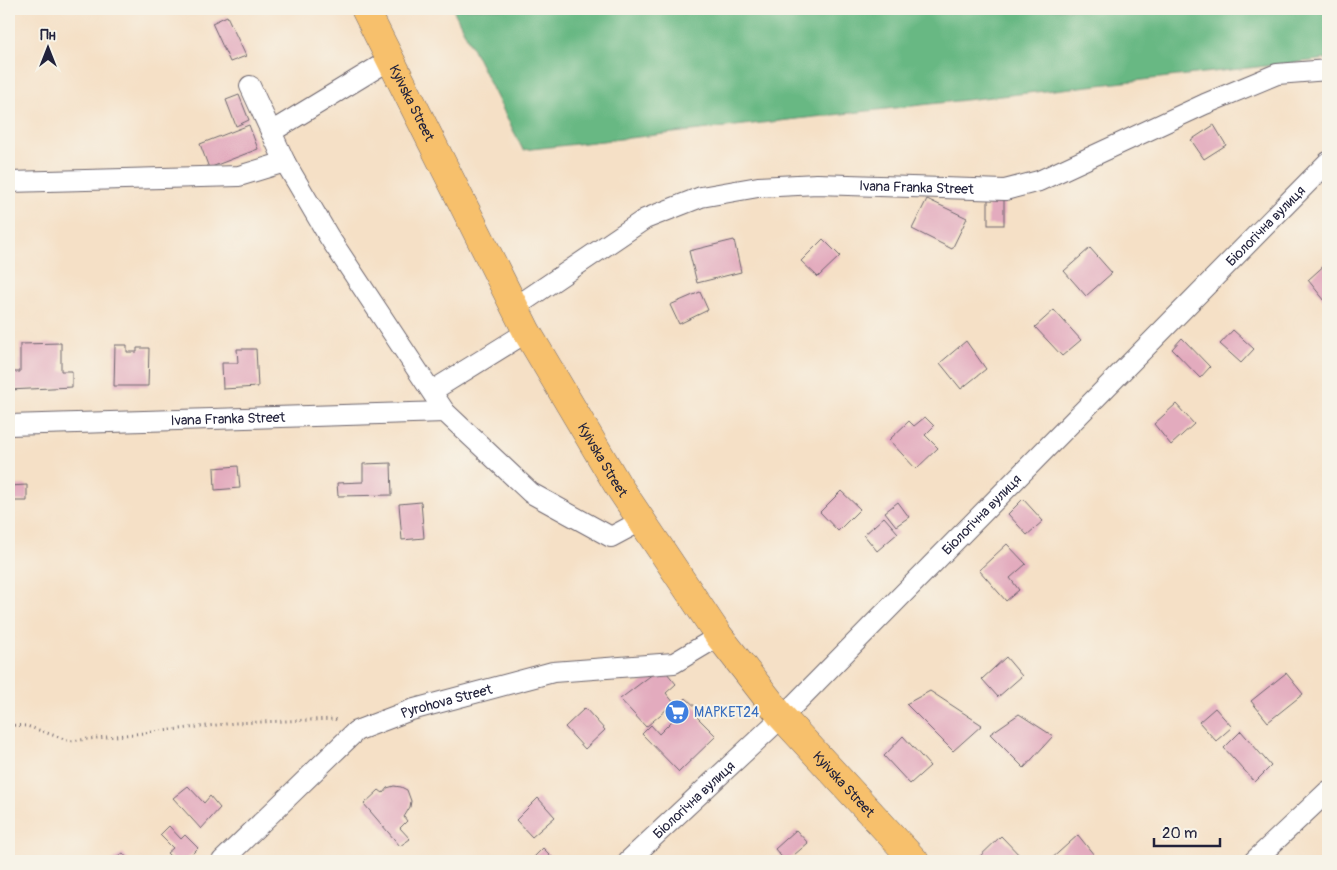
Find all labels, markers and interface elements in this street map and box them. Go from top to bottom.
north arrow [22,22,72,72]
text: Пн [40,27,56,44]
street label: Kyivska Street [386,62,439,144]
street label: Ivana Franka Street [859,177,974,198]
street label: Біологічна вулиця [1222,182,1309,270]
street label: Ivana Franka Street [170,408,286,429]
street label: Kyivska Street [574,420,632,500]
street label: Біологічна вулиця [938,471,1025,558]
street label: Pyrohova Street [398,680,494,722]
supermarket icon: МАРКЕТ24 [664,699,690,725]
place label: МАРКЕТ24 [694,704,759,721]
street label: Kyivska Street [809,748,879,821]
street label: Біологічна вулиця [649,757,738,842]
scale bar [1154,815,1221,847]
text: 20 m [1162,824,1197,843]

